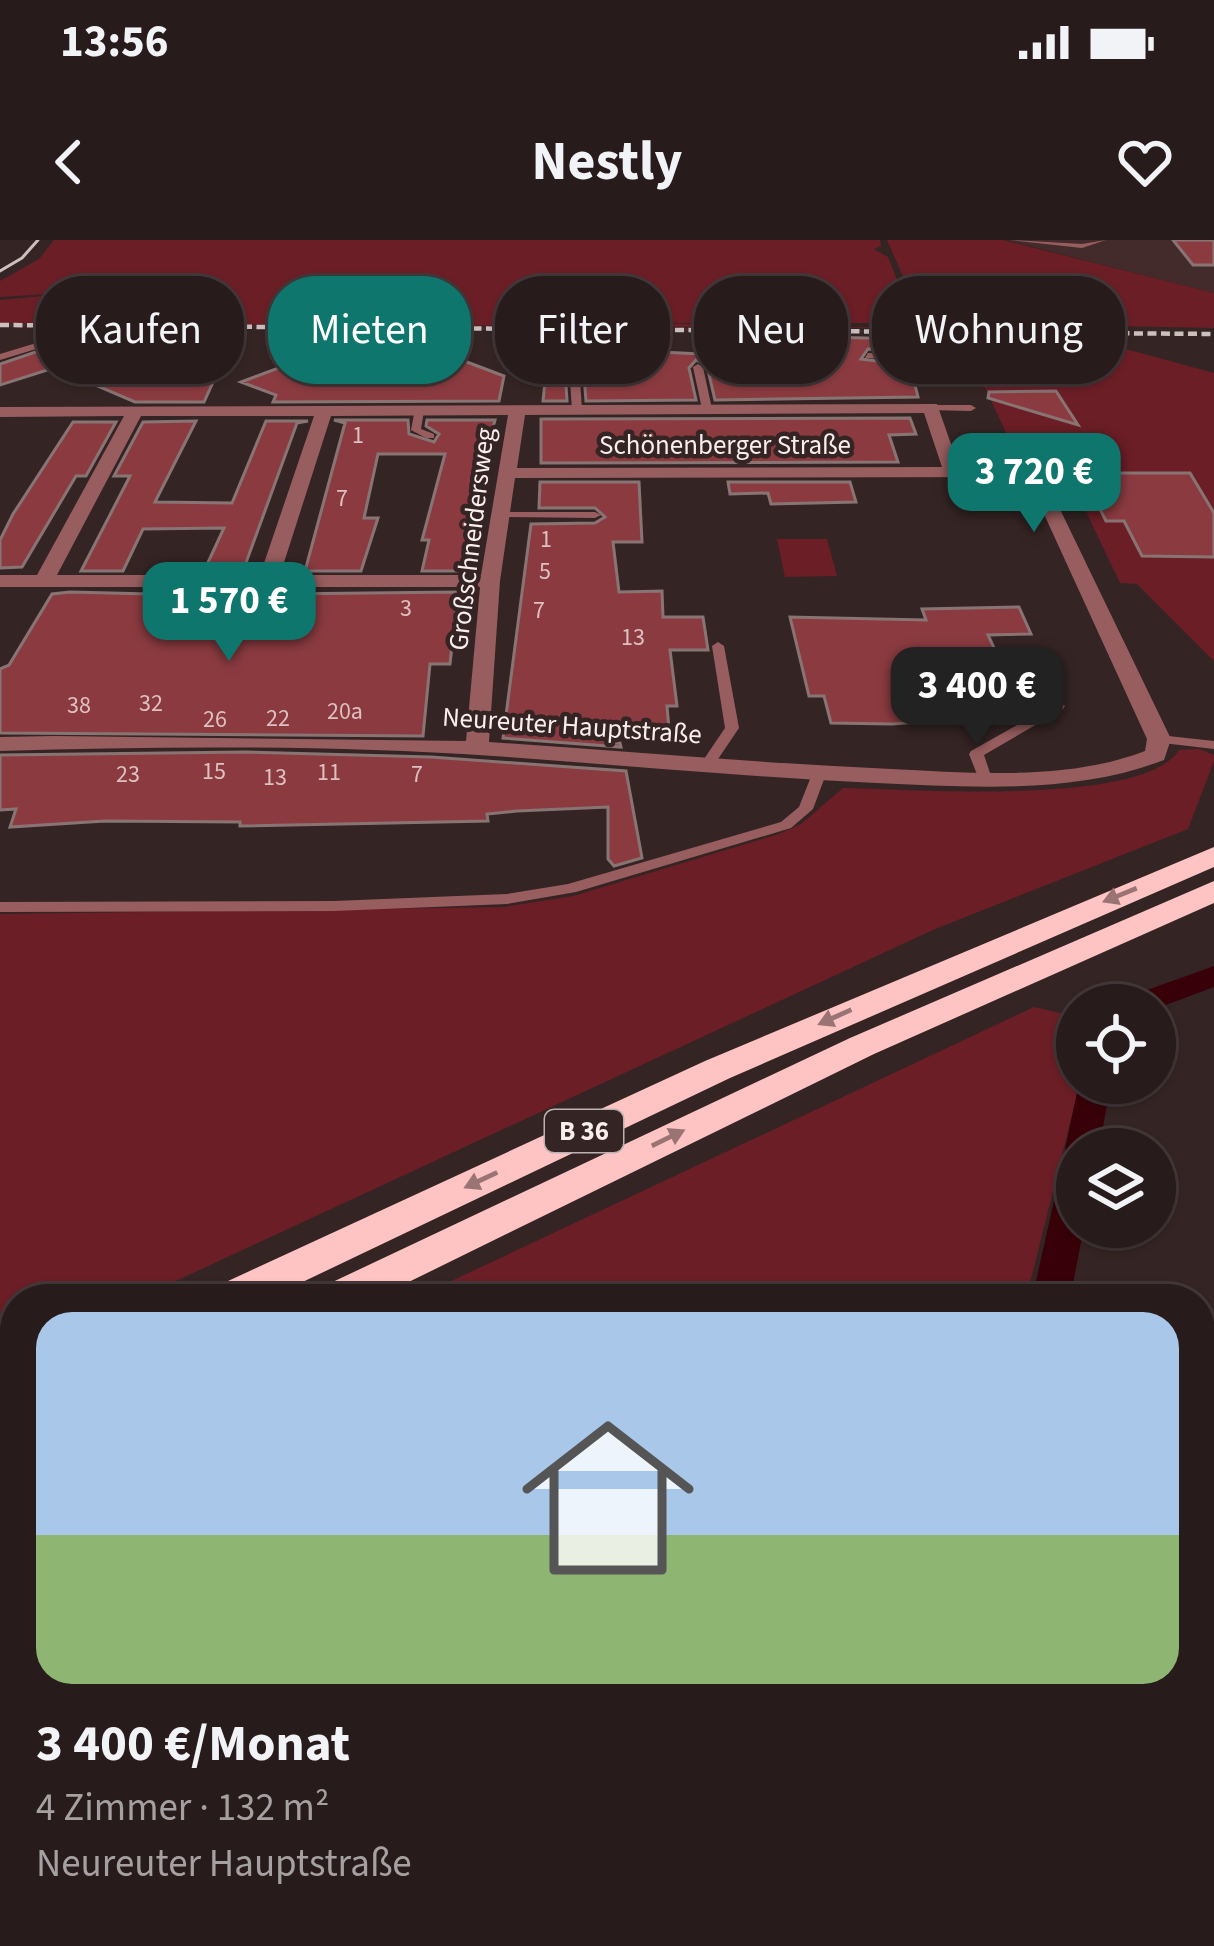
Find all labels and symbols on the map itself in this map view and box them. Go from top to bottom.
house number: 1 [352,418,364,453]
street label: Großschneidersweg [439,425,505,653]
street label: Schönenberger Straße [599,426,851,465]
pin: 3 720 € [923,433,1145,535]
house number: 7 [336,481,348,516]
house number: 1 [540,522,552,557]
house number: 5 [539,554,551,589]
pin: 1 570 € [118,562,340,664]
house number: 3 [400,591,412,626]
house number: 7 [533,593,545,628]
house number: 13 [621,620,645,655]
pin: 3 400 € [866,647,1088,749]
house number: 32 [139,686,163,721]
house number: 38 [67,688,91,723]
house number: 20a [327,694,363,729]
street label: Neureuter Hauptstraße [441,697,703,755]
house number: 22 [266,701,290,736]
house number: 26 [203,702,227,737]
house number: 15 [202,754,226,789]
house number: 11 [317,755,341,790]
house number: 23 [116,757,140,792]
house number: 7 [411,757,423,792]
house number: 13 [263,760,287,795]
one-way arrow [1101,886,1137,905]
one-way arrow [817,1007,852,1027]
road number: B 36 [545,1110,623,1152]
one-way arrow [651,1128,686,1148]
one-way arrow [463,1170,498,1190]

